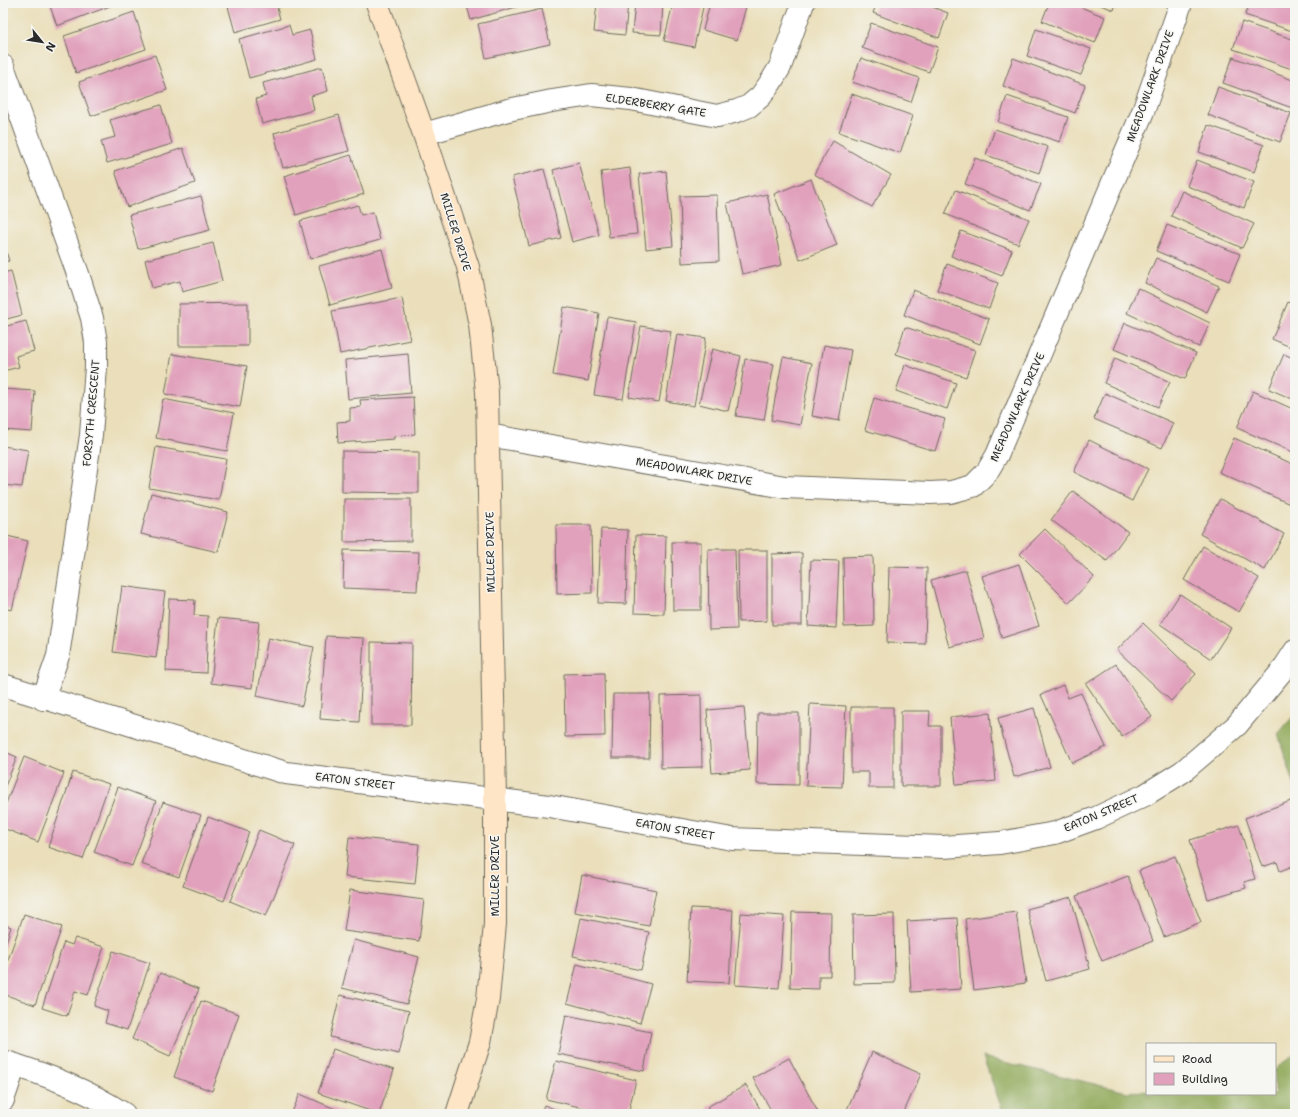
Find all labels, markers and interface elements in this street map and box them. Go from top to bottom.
north arrow [22,22,62,62]
street label: MEADOWLARK DRIVE [1123,28,1178,144]
text: N [41,39,59,55]
street label: ELDERBERRY GATE [604,90,708,121]
street label: MILLER DRIVE [436,191,475,273]
street label: MEADOWLARK DRIVE [987,350,1048,464]
street label: FORSYTH CRESCENT [79,359,104,467]
street label: MEADOWLARK DRIVE [634,454,753,489]
street label: MILLER DRIVE [482,511,499,593]
street label: EATON STREET [314,769,396,794]
street label: EATON STREET [1062,791,1141,836]
street label: EATON STREET [634,815,716,844]
street label: MILLER DRIVE [488,835,503,917]
legend [1146,1043,1276,1095]
text: Road [1182,1051,1213,1067]
text: Building [1182,1071,1228,1087]

